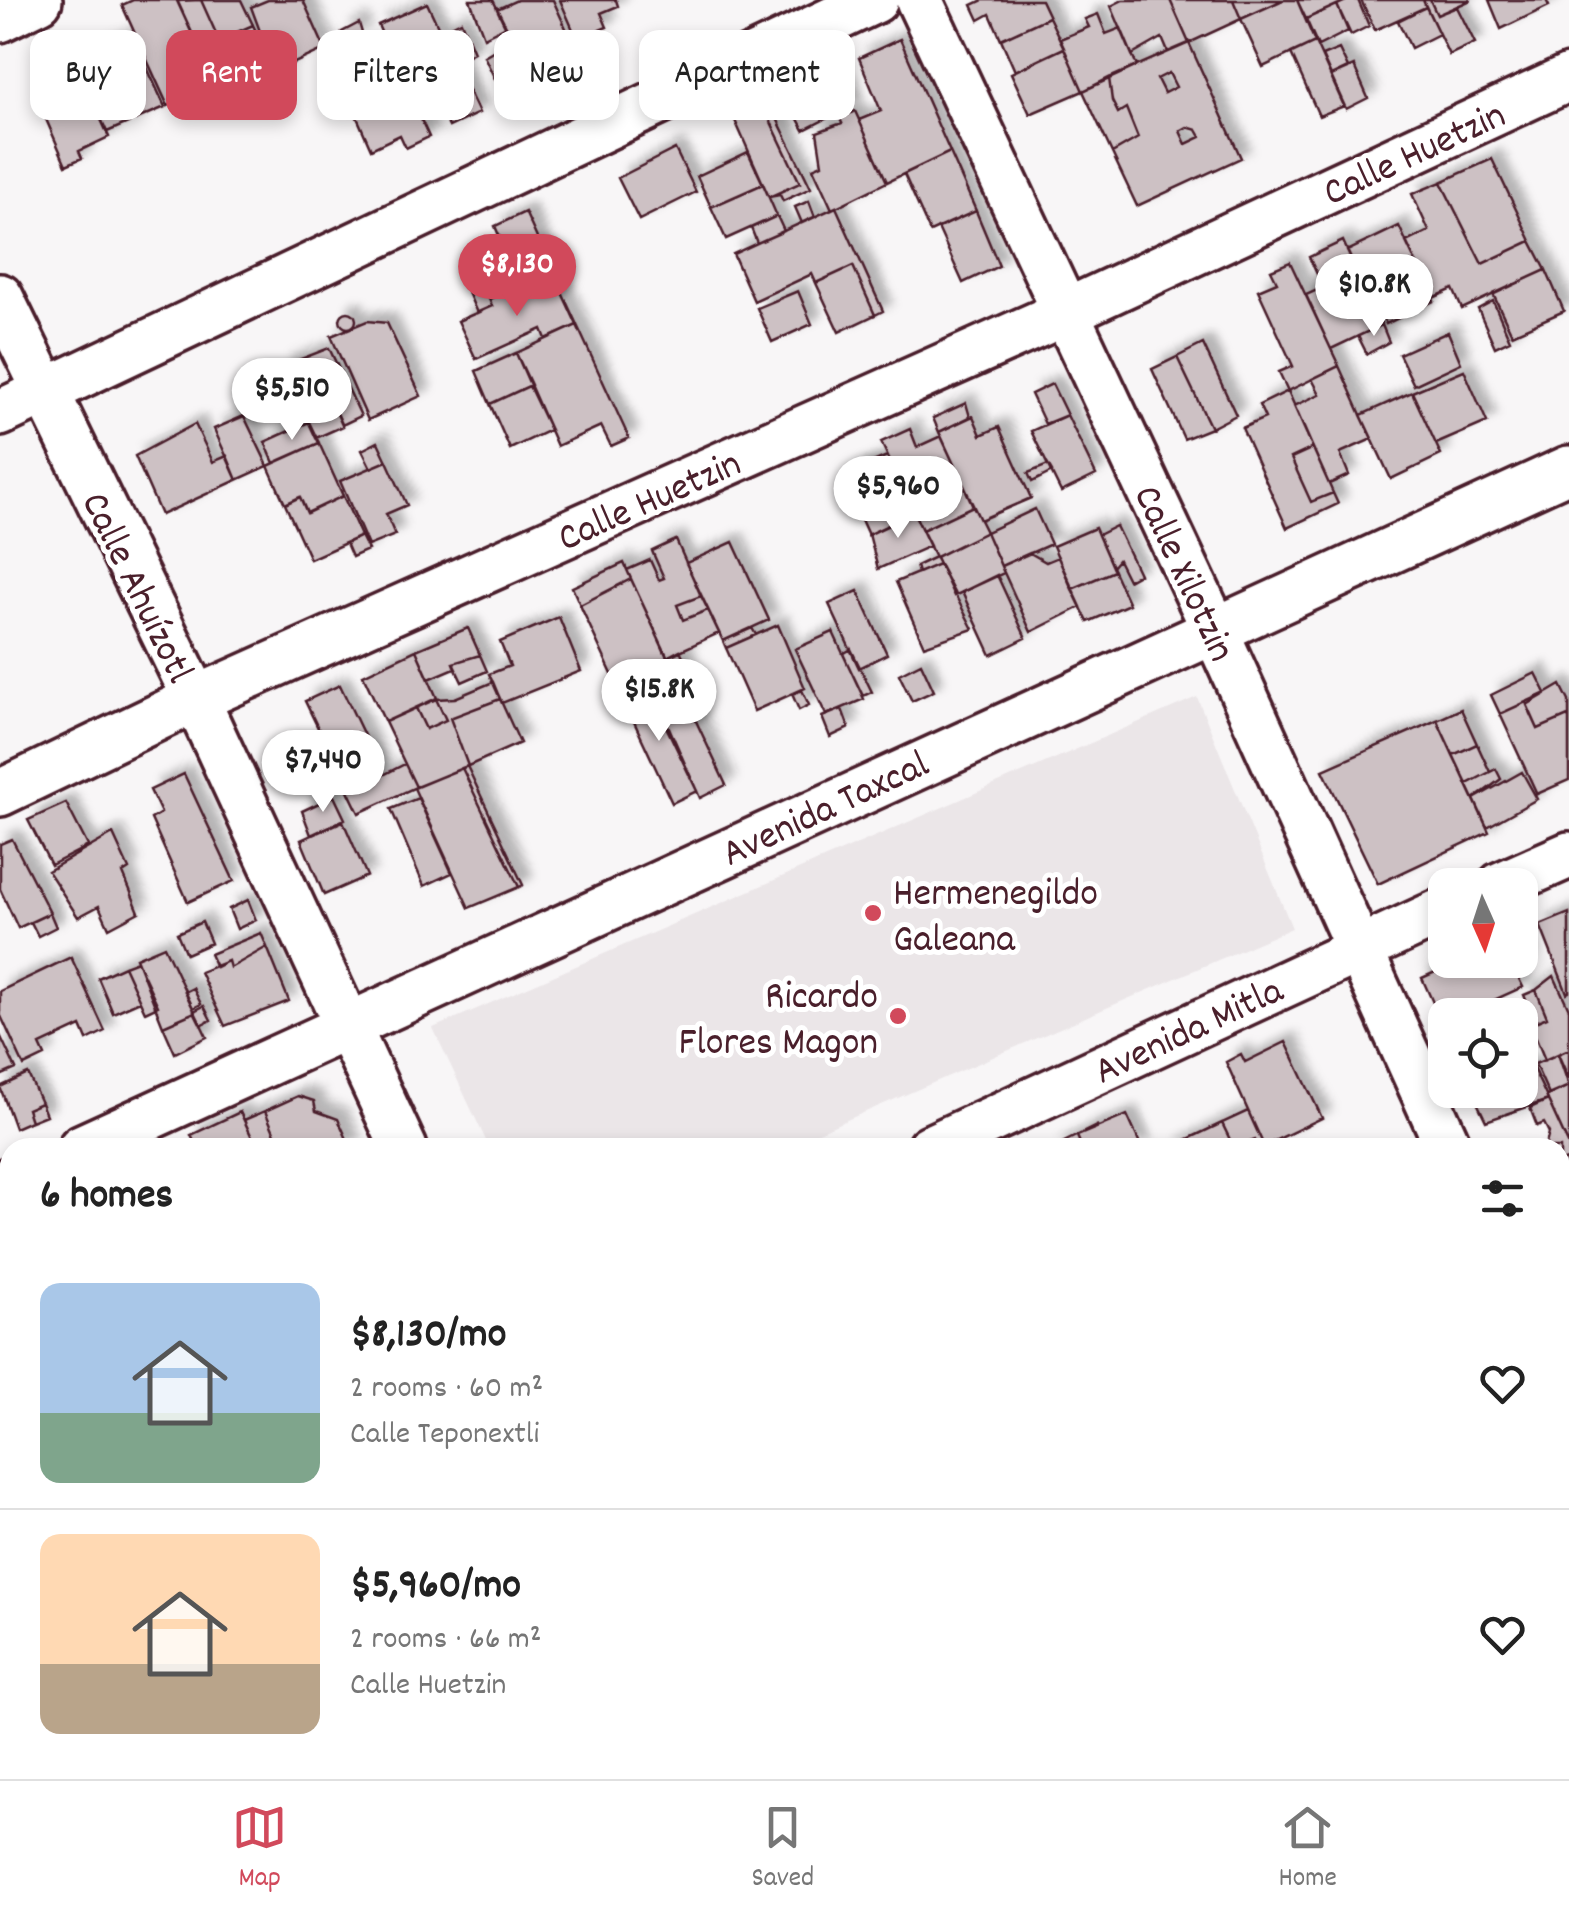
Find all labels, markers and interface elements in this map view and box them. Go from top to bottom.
chip: Buy [30,30,146,120]
chip: Rent [166,30,297,120]
chip: Filters [317,30,474,120]
chip: New [494,30,619,120]
chip: Apartment [639,30,855,120]
street label: Calle Huetzin [1315,90,1516,224]
pin: $8,130 [436,234,598,319]
text: $8,130 [480,243,554,289]
pin: $10.8K [1293,254,1455,339]
text: $10.8K [1337,263,1411,309]
pin: $5,510 [211,358,373,443]
text: $5,510 [254,367,330,413]
street label: Calle Huetzin [550,438,751,570]
pin: $5,960 [817,456,979,541]
text: $5,960 [856,465,940,511]
street label: Calle Xilotzin [1115,477,1247,672]
street label: Calle Ahuízotl [63,484,205,694]
pin: $15.8K [578,659,740,744]
text: $15.8K [624,668,694,714]
pin: $7,440 [242,730,404,815]
text: $7,440 [284,739,362,785]
street label: Avenida Taxcal [714,739,940,885]
place label: Hermenegildo Galeana [893,868,1098,971]
north arrow [1428,868,1538,978]
map controls [1428,868,1538,1108]
marker: Hermenegildo Galeana [862,902,884,924]
street label: Avenida Mitla [1086,965,1295,1102]
place label: Ricardo Flores Magon [678,971,878,1074]
button: locate [1428,998,1538,1108]
marker: Ricardo Flores Magon [887,1005,909,1027]
text: 6 homes [40,1168,173,1228]
icon: filters [1475,1171,1530,1226]
text: $8,130/mo [350,1307,506,1367]
icon: home [120,1323,240,1443]
icon: heart [1475,1356,1530,1411]
text: 2 rooms · 60 m² [350,1367,543,1413]
text: Calle Teponextli [350,1413,539,1459]
text: $5,960/mo [350,1558,521,1618]
icon: home [120,1574,240,1694]
icon: heart [1475,1607,1530,1662]
text: 2 rooms · 66 m² [350,1618,541,1664]
text: Calle Huetzin [350,1664,506,1710]
tab: Map [232,1800,287,1900]
tab: Saved [752,1800,814,1900]
tab: Home [1278,1800,1337,1900]

